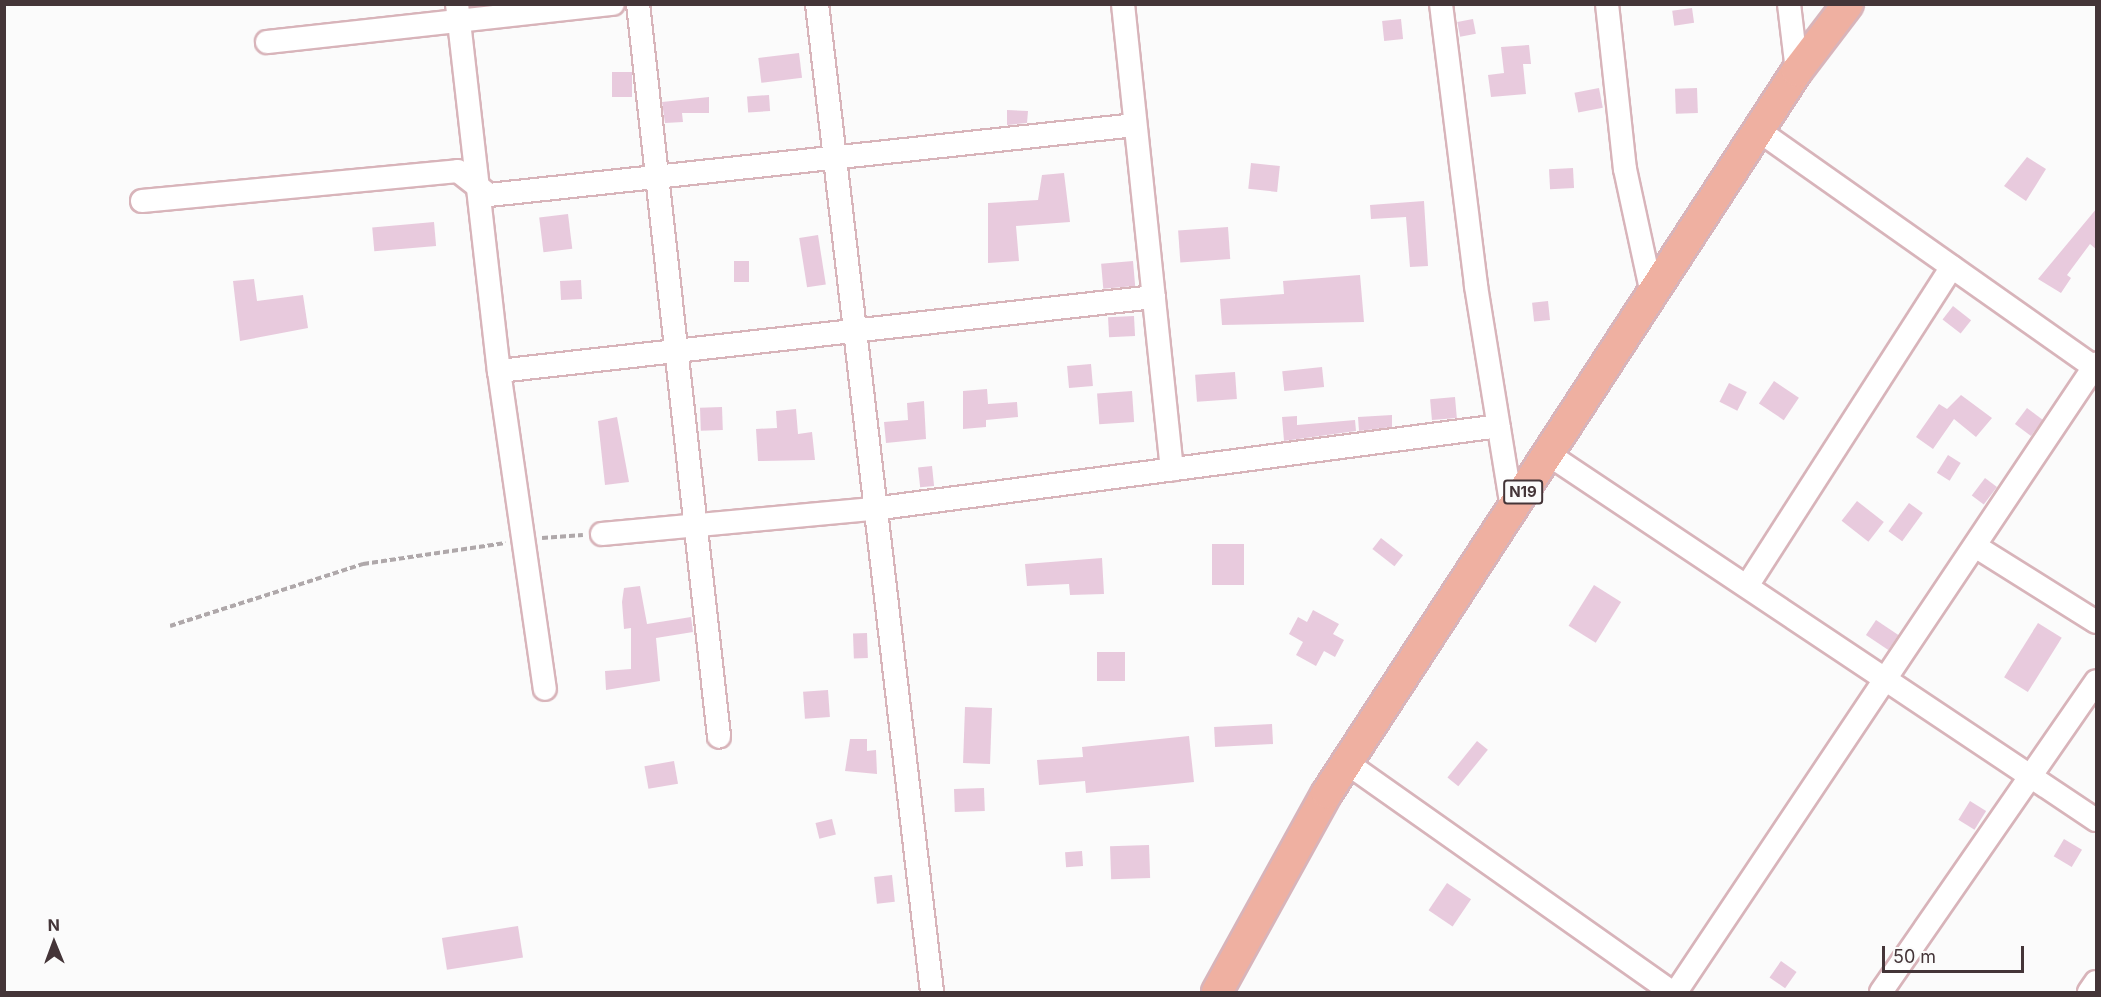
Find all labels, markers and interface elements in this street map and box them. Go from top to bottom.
road number: N19 [1502,480,1544,504]
north arrow [24,913,84,973]
text: N [47,915,60,935]
scale bar [1885,934,2028,972]
text: 50 m [1893,946,1936,967]

